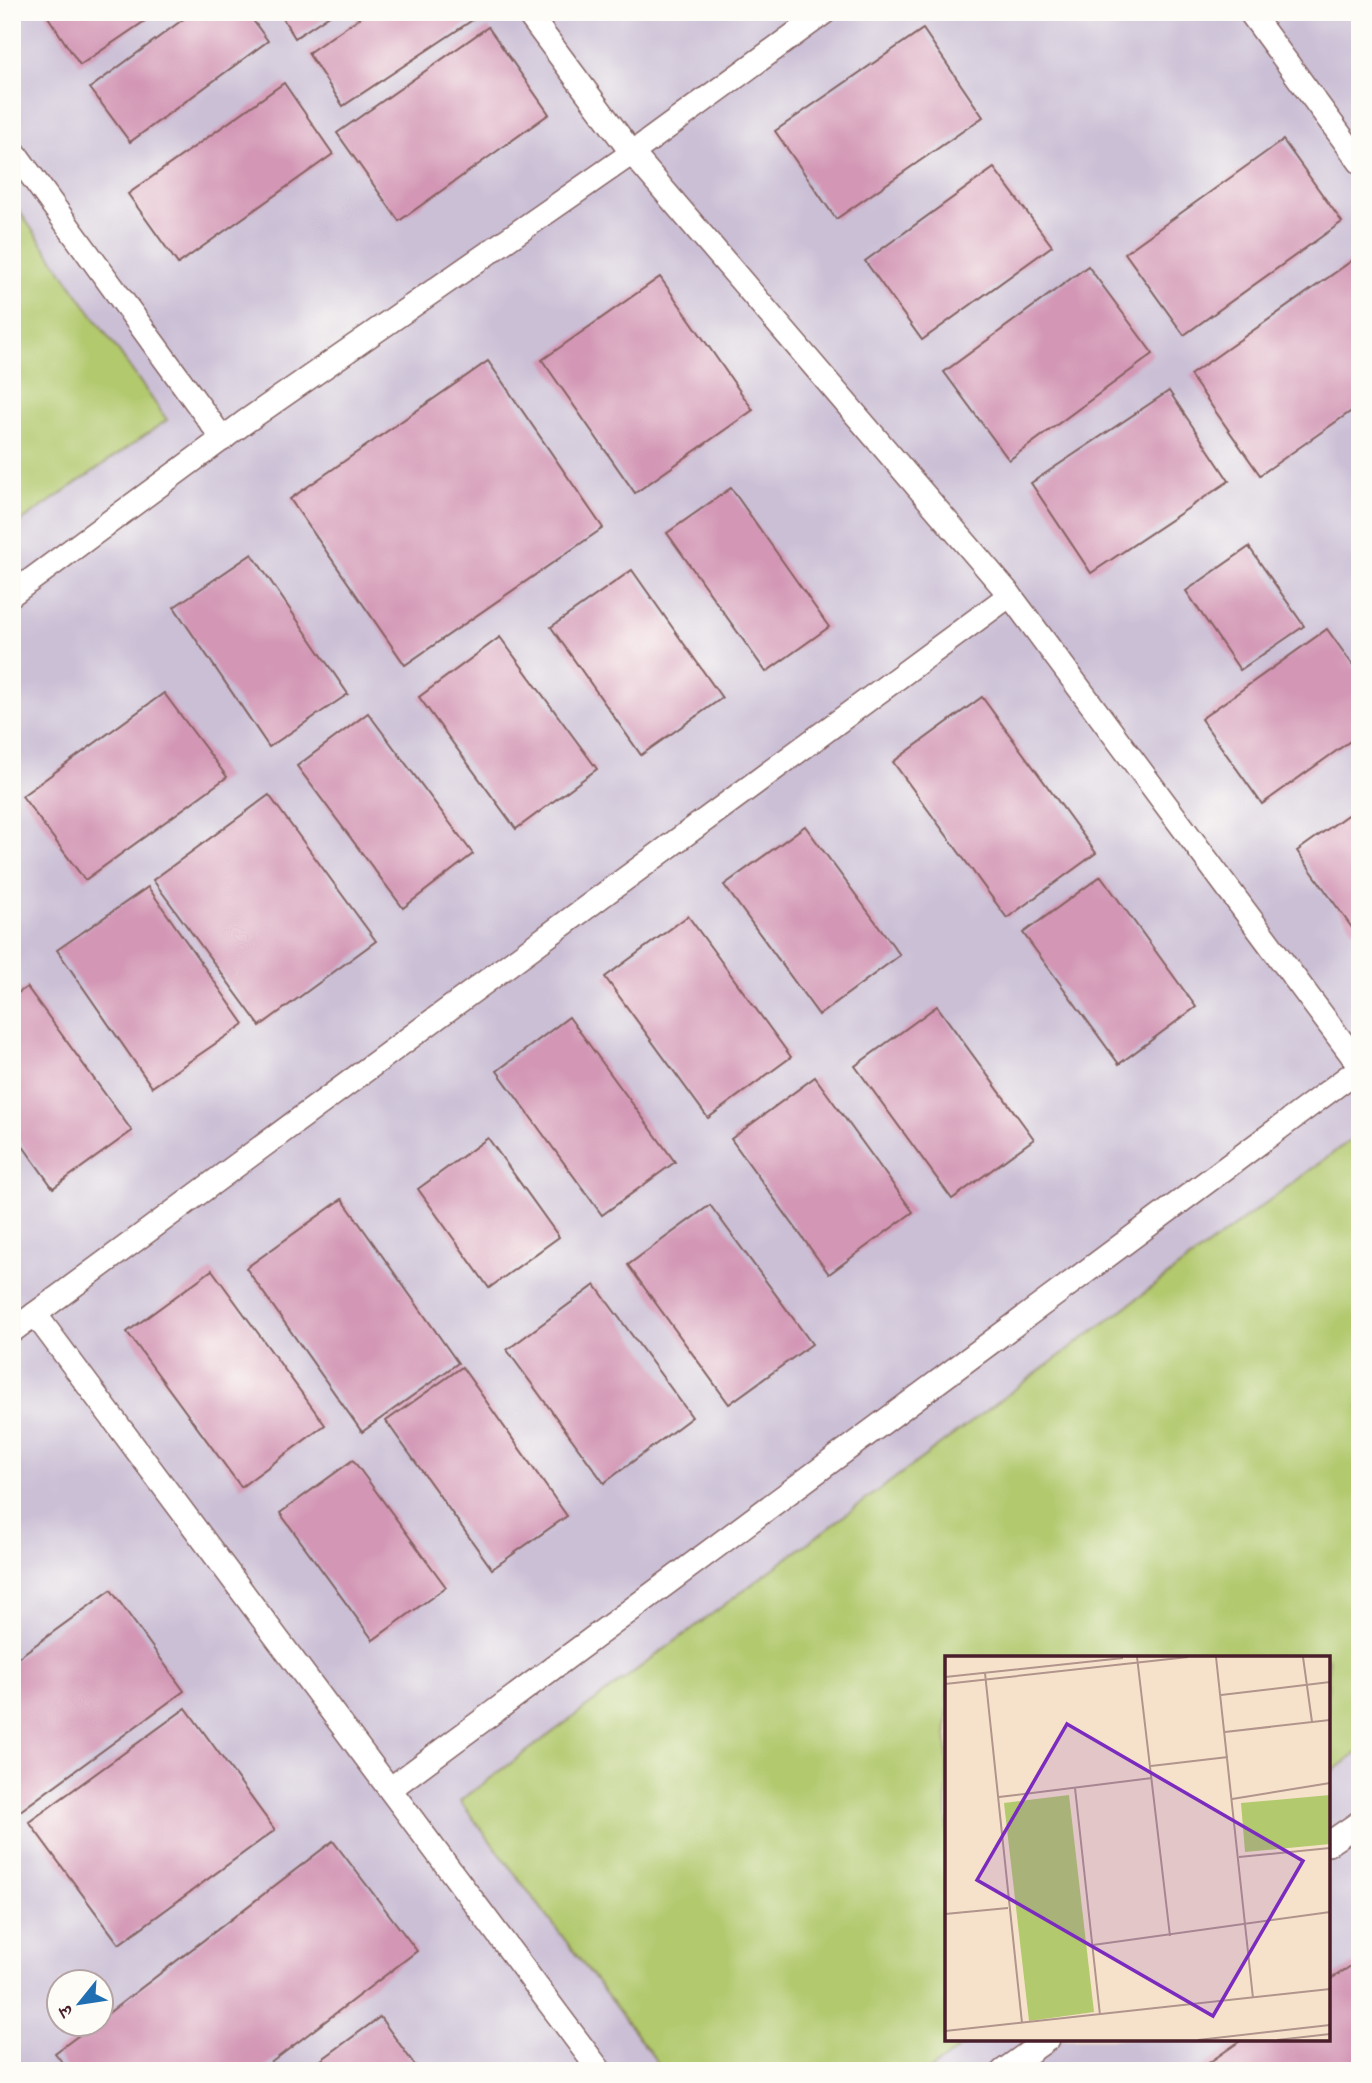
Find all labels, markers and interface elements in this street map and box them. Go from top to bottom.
inset map [945,1656,1330,2041]
north arrow [46,1968,116,2038]
text: उ [53,2000,80,2023]

